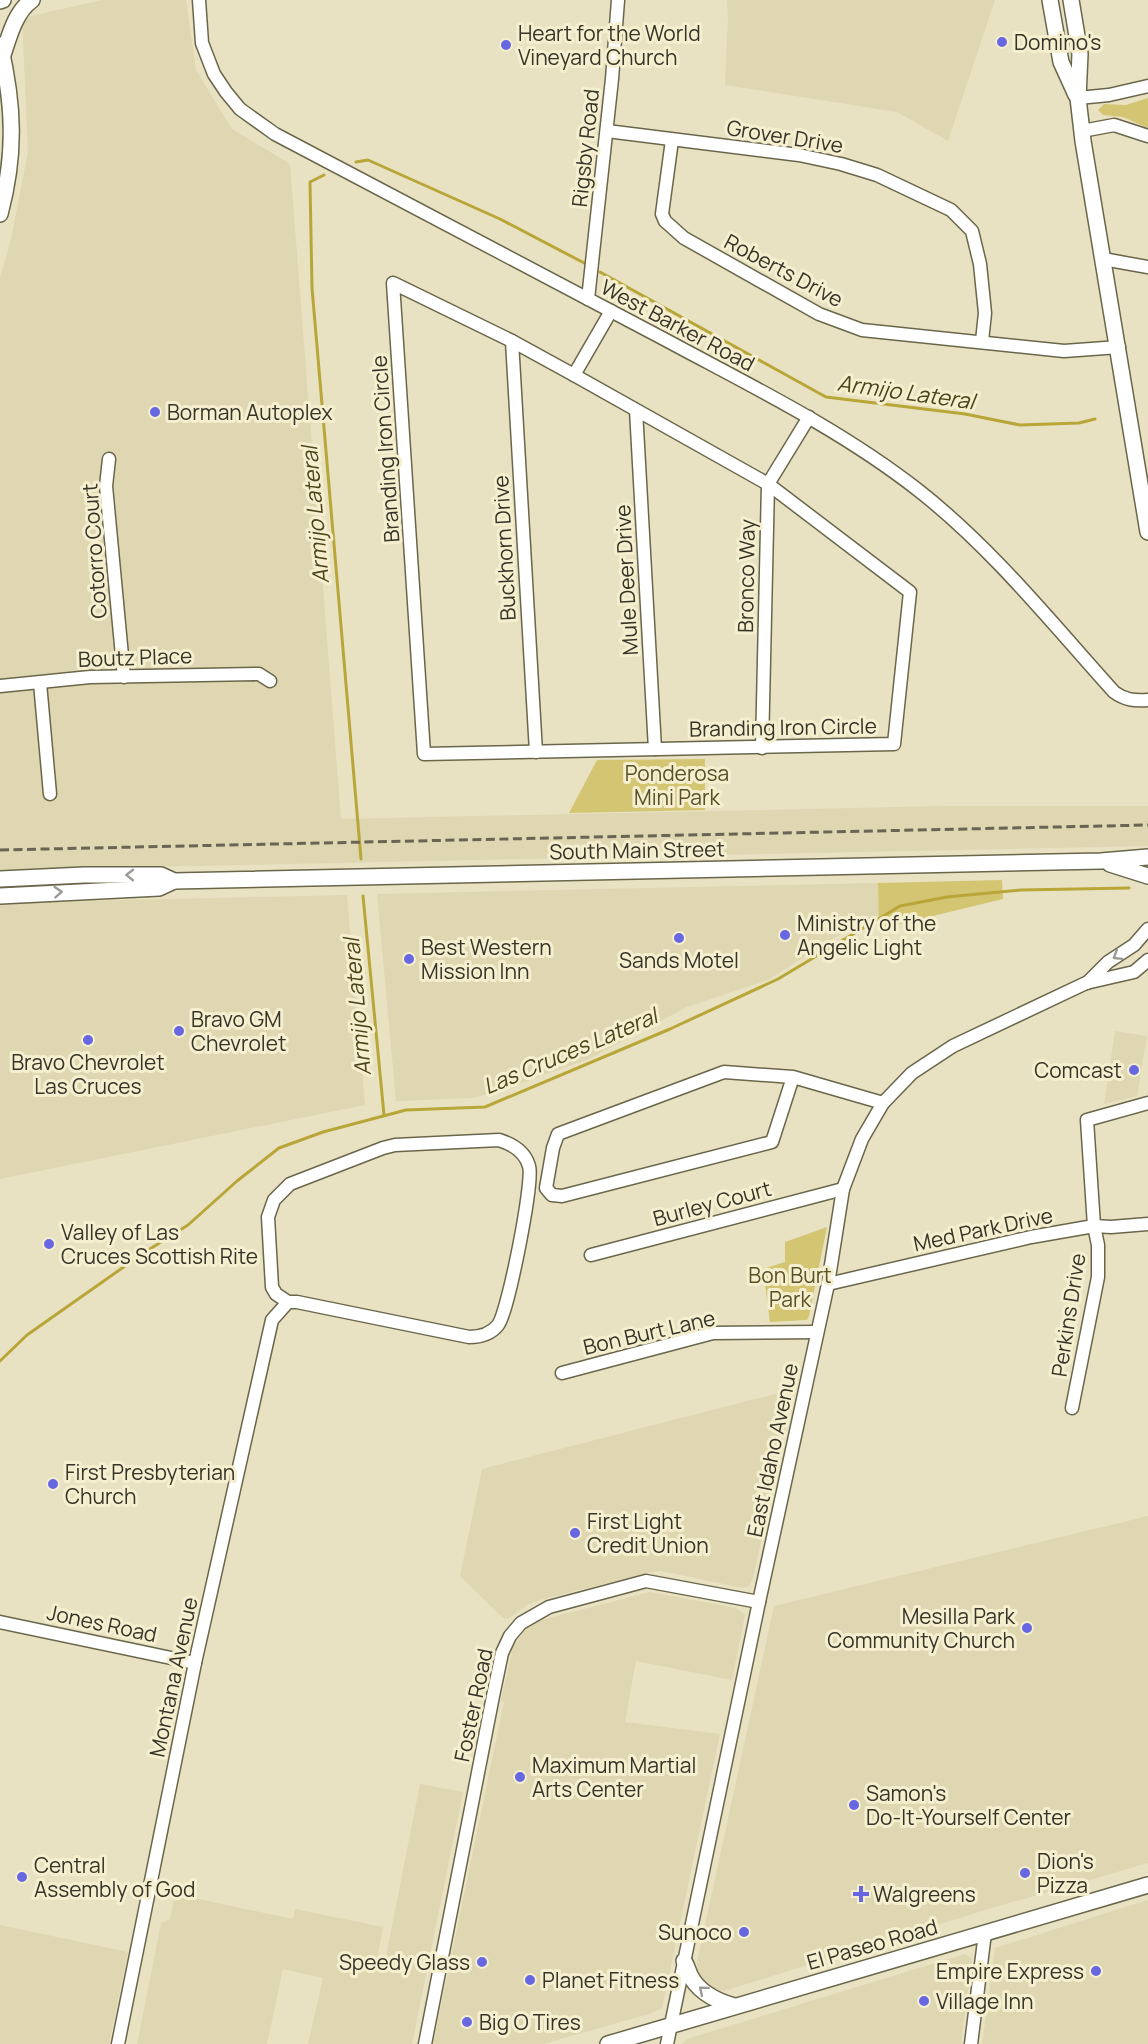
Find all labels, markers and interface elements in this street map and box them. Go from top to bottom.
place label: Heart for the World Vineyard Church [518,19,701,71]
place label: Domino's [1014,28,1101,56]
marker: Domino's [995,35,1009,49]
marker: Heart for the World Vineyard Church [499,38,513,52]
street label: Rigsby Road [565,88,605,208]
street label: Grover Drive [725,113,845,159]
street label: Roberts Drive [720,227,848,313]
street label: West Barker Road [596,273,760,377]
street label: Branding Iron Circle [364,354,406,544]
water label: Armijo Lateral [836,368,979,417]
place label: Borman Autoplex [167,398,332,426]
marker: Borman Autoplex [148,405,162,419]
water label: Armijo Lateral [294,442,336,585]
street label: Buckhorn Drive [486,475,522,621]
street label: Cotorro Court [75,483,113,619]
street label: Mule Deer Drive [608,504,644,656]
street label: Bronco Way [731,519,761,633]
street label: Boutz Place [77,641,193,673]
street label: Branding Iron Circle [689,711,877,743]
park label: Ponderosa Mini Park [625,759,729,811]
street label: South Main Street [549,834,725,866]
one-way arrow [125,869,134,881]
one-way arrow [54,886,63,899]
place label: Ministry of the Angelic Light [797,909,936,961]
marker: Ministry of the Angelic Light [778,928,792,942]
marker: Sands Motel [672,931,686,945]
place label: Best Western Mission Inn [421,933,552,985]
water label: Armijo Lateral [336,934,378,1077]
place label: Sands Motel [619,946,739,974]
one-way arrow [1113,949,1124,960]
marker: Best Western Mission Inn [402,952,416,966]
water label: Las Cruces Lateral [478,1000,664,1101]
place label: Bravo GM Chevrolet [191,1005,286,1057]
marker: Bravo GM Chevrolet [172,1024,186,1038]
marker: Bravo Chevrolet Las Cruces [81,1033,95,1047]
place label: Bravo Chevrolet Las Cruces [11,1048,165,1100]
place label: Comcast [1034,1056,1122,1084]
marker: Comcast [1127,1063,1141,1077]
street label: Burley Court [650,1174,774,1232]
street label: Med Park Drive [911,1201,1055,1257]
place label: Valley of Las Cruces Scottish Rite [61,1218,258,1270]
marker: Valley of Las Cruces Scottish Rite [42,1237,56,1251]
street label: Perkins Drive [1044,1251,1092,1379]
park label: Bon Burt Park [748,1261,832,1313]
street label: Bon Burt Lane [580,1303,718,1361]
street label: East Idaho Avenue [740,1360,804,1540]
place label: First Presbyterian Church [65,1458,235,1510]
marker: First Presbyterian Church [46,1477,60,1491]
place label: First Light Credit Union [587,1507,709,1559]
marker: First Light Credit Union [568,1526,582,1540]
street label: Montana Avenue [142,1594,204,1760]
street label: Jones Road [44,1598,160,1648]
place label: Mesilla Park Community Church [827,1602,1016,1654]
marker: Mesilla Park Community Church [1020,1621,1034,1635]
street label: Foster Road [447,1646,499,1764]
place label: Maximum Martial Arts Center [532,1751,696,1803]
marker: Maximum Martial Arts Center [513,1770,527,1784]
place label: Samon's Do-It-Yourself Center [866,1779,1071,1831]
marker: Samon's Do-It-Yourself Center [847,1798,861,1812]
place label: Dion's Pizza [1037,1847,1094,1899]
place label: Central Assembly of God [34,1851,195,1903]
marker: Dion's Pizza [1018,1866,1032,1880]
marker: Central Assembly of God [15,1870,29,1884]
place label: Walgreens [873,1880,976,1908]
marker: Walgreens [854,1887,868,1901]
street label: El Paseo Road [803,1912,941,1976]
place label: Sunoco [658,1918,732,1946]
marker: Sunoco [737,1925,751,1939]
place label: Speedy Glass [339,1948,470,1976]
marker: Speedy Glass [475,1955,489,1969]
place label: Empire Express [936,1957,1084,1985]
marker: Empire Express [1089,1964,1103,1978]
place label: Planet Fitness [542,1966,679,1994]
marker: Planet Fitness [523,1973,537,1987]
one-way arrow [699,1986,710,1997]
place label: Village Inn [936,1987,1033,2015]
marker: Village Inn [917,1994,931,2008]
place label: Big O Tires [479,2008,581,2036]
marker: Big O Tires [460,2015,474,2029]

